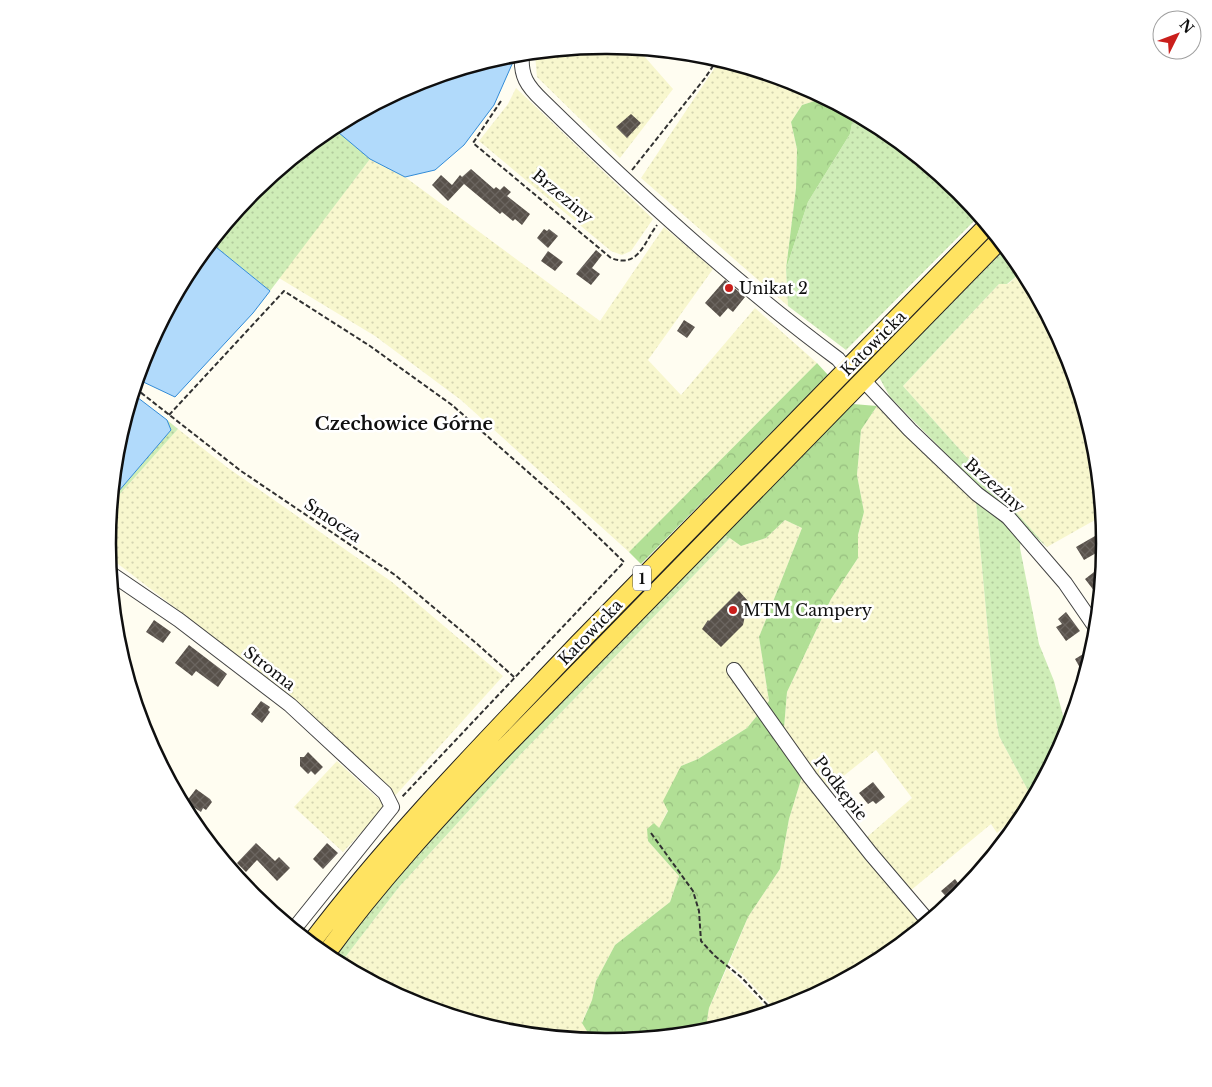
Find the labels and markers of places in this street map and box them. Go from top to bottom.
place label: Unikat 2 [739,278,808,298]
marker: Unikat 2 [723,282,735,294]
place label: MTM Campery [743,600,873,620]
marker: MTM Campery [727,604,739,616]

